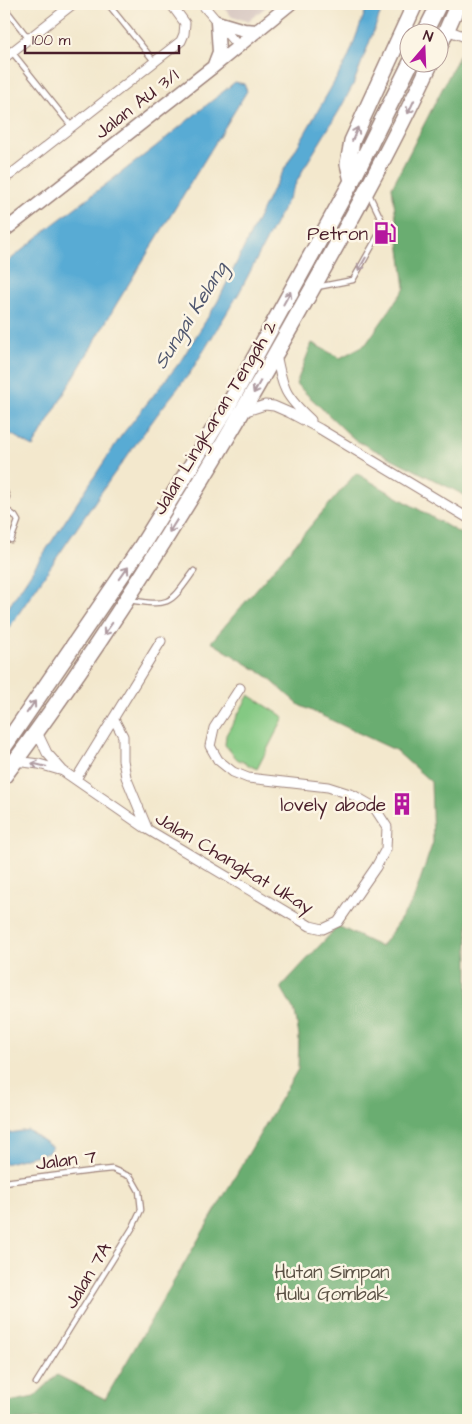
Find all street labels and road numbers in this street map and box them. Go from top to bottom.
street label: Jalan AU 3/1 [89,62,185,146]
street label: Jalan Lingkaran Tengah 2 [146,315,285,521]
street label: Jalan Changkat Ukay [149,805,319,922]
street label: Jalan 7 [34,1143,98,1178]
street label: Jalan 7A [58,1237,119,1314]

